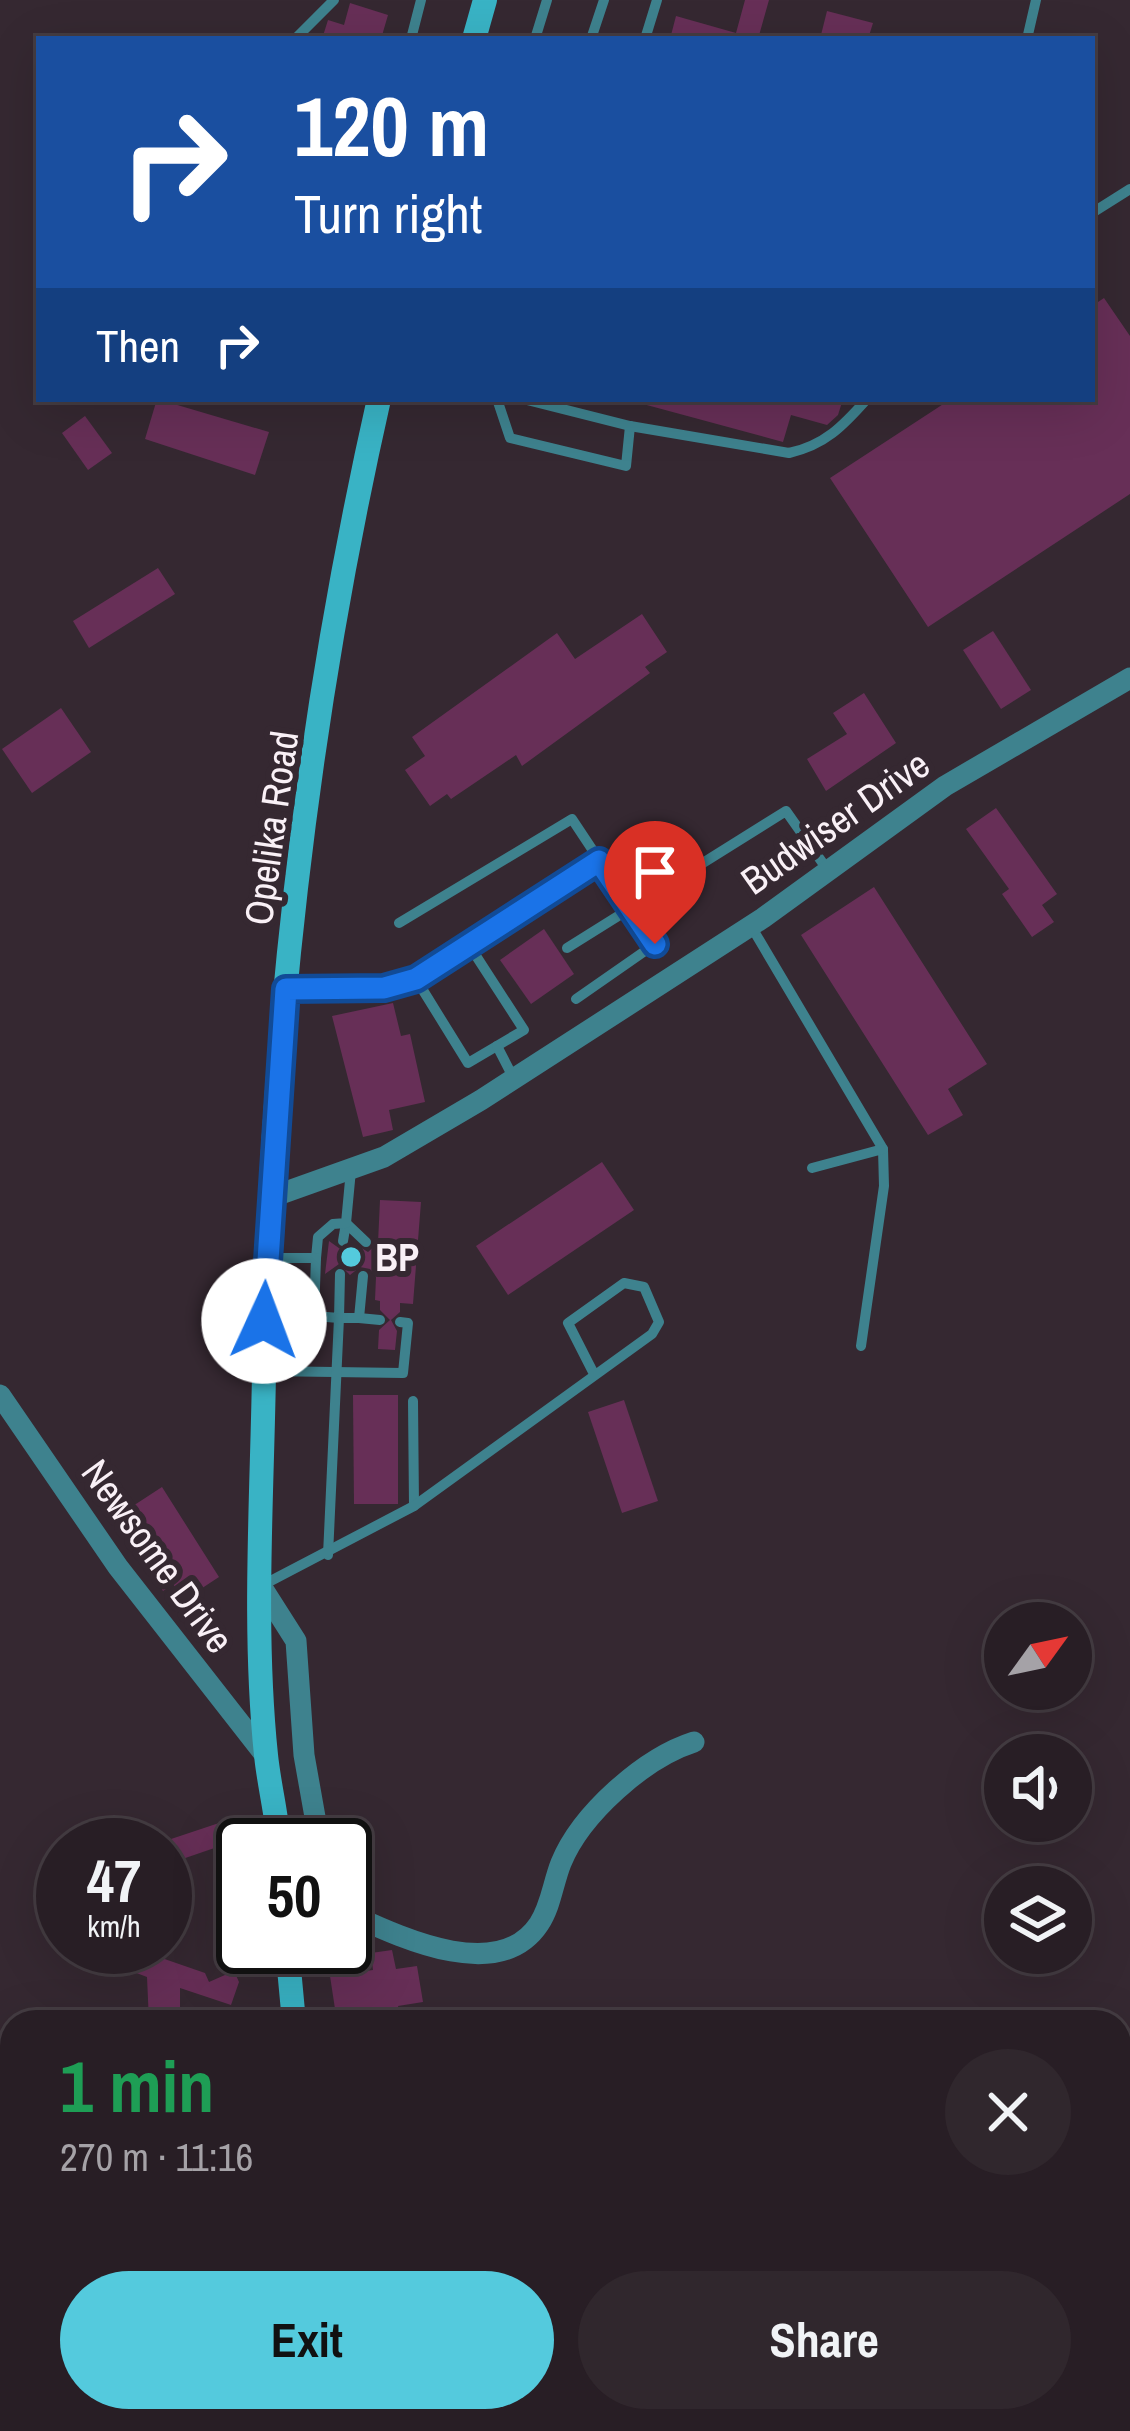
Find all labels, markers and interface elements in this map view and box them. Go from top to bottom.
text: 120 m [294,69,489,182]
icon: right [96,84,252,240]
text: Turn right [294,177,482,250]
icon: right [204,312,270,378]
text: Then [96,315,180,376]
street label: Opelika Road [232,728,310,928]
street label: Budwiser Drive [731,738,939,906]
pin [604,821,706,944]
icon: arrive [622,839,688,905]
place label: BP [375,1231,419,1283]
marker: BP [338,1244,364,1270]
position arrow [201,1258,327,1384]
street label: Newsome Drive [70,1449,246,1663]
north arrow [984,1602,1092,1710]
map controls [984,1602,1092,1974]
button: sound [984,1734,1092,1842]
speed limit sign: 50 [216,1818,372,1974]
text: 47 [87,1840,141,1921]
button: layers [984,1866,1092,1974]
text: km/h [87,1906,141,1946]
text: 1 min [60,2037,214,2134]
button: close [945,2049,1071,2175]
text: 270 m · 11:16 [60,2131,253,2183]
button: Exit [60,2271,554,2409]
button: Share [578,2271,1071,2409]

